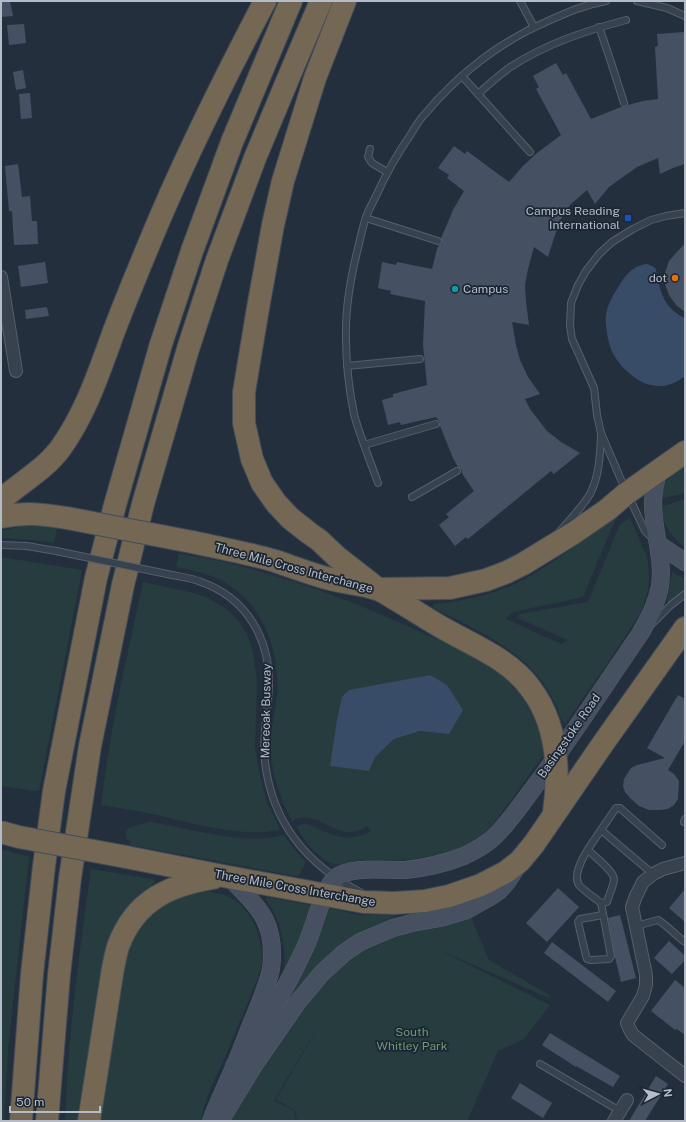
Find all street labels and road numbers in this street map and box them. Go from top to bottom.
street label: Three Mile Cross Interchange [213,540,375,596]
street label: Mereoak Busway [258,663,274,759]
street label: Basingstoke Road [535,691,603,781]
street label: Three Mile Cross Interchange [213,867,377,909]

